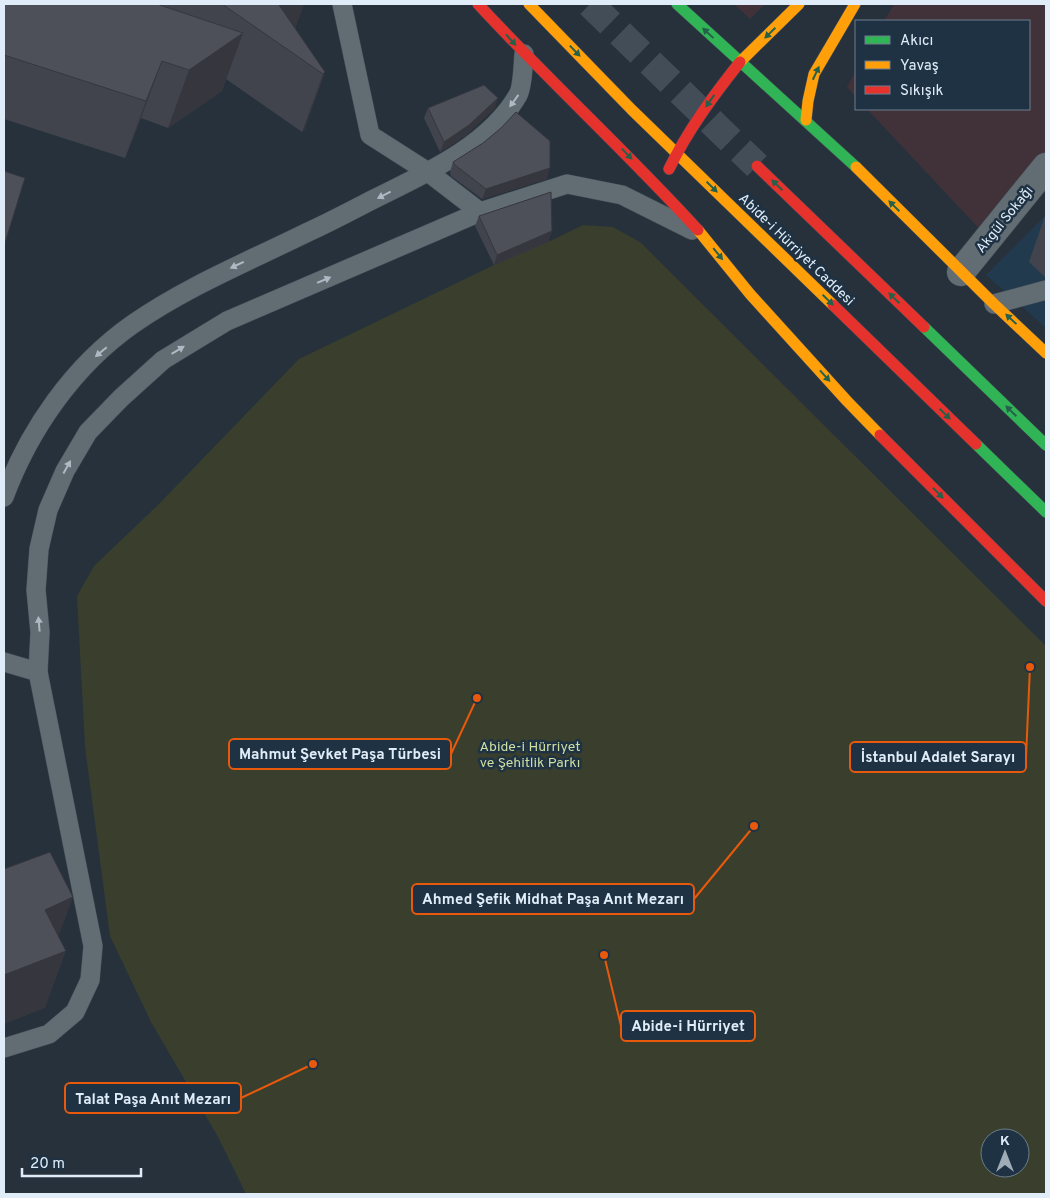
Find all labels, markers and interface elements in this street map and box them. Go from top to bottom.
legend [855,20,1030,110]
one-way arrow [703,27,715,39]
one-way arrow [764,27,776,39]
text: Akıcı [900,32,933,51]
one-way arrow [505,33,517,45]
one-way arrow [569,45,581,57]
text: Yavaş [900,57,939,76]
one-way arrow [813,66,821,80]
text: Sıkışık [900,82,944,101]
one-way arrow [509,94,519,107]
one-way arrow [705,94,715,107]
one-way arrow [621,148,633,160]
one-way arrow [772,179,784,191]
one-way arrow [705,181,717,193]
street label: Akgül Sokağı [973,183,1037,257]
street label: Abide-i Hürriyet Caddesi [735,190,857,310]
one-way arrow [377,191,391,199]
one-way arrow [888,200,900,212]
one-way arrow [713,247,724,260]
one-way arrow [230,261,244,269]
one-way arrow [317,275,331,283]
one-way arrow [889,292,901,304]
one-way arrow [822,294,834,306]
one-way arrow [1005,313,1017,325]
one-way arrow [94,346,107,357]
one-way arrow [172,346,185,355]
one-way arrow [819,370,831,382]
one-way arrow [1005,405,1017,417]
one-way arrow [938,408,950,420]
one-way arrow [63,460,72,473]
one-way arrow [931,487,943,499]
one-way arrow [35,615,43,631]
callout: Mahmut Şevket Paşa Türbesi [229,739,451,769]
park label: Abide-i Hürriyet ve Şehitlik Parkı [480,739,580,772]
callout: İstanbul Adalet Sarayı [850,742,1026,772]
text: Mahmut Şevket Paşa Türbesi [239,746,441,765]
text: İstanbul Adalet Sarayı [861,748,1015,768]
callout: Ahmed Şefik Midhat Paşa Anıt Mezarı [412,884,694,914]
text: Ahmed Şefik Midhat Paşa Anıt Mezarı [422,891,684,910]
callout: Abide-i Hürriyet [621,1011,755,1041]
text: Abide-i Hürriyet [631,1018,745,1037]
callout: Talat Paşa Anıt Mezarı [65,1083,241,1113]
text: Talat Paşa Anıt Mezarı [75,1091,231,1110]
north arrow [980,1128,1030,1178]
text: K [1000,1133,1010,1150]
scale bar [22,1146,141,1178]
text: 20 m [30,1155,65,1174]

